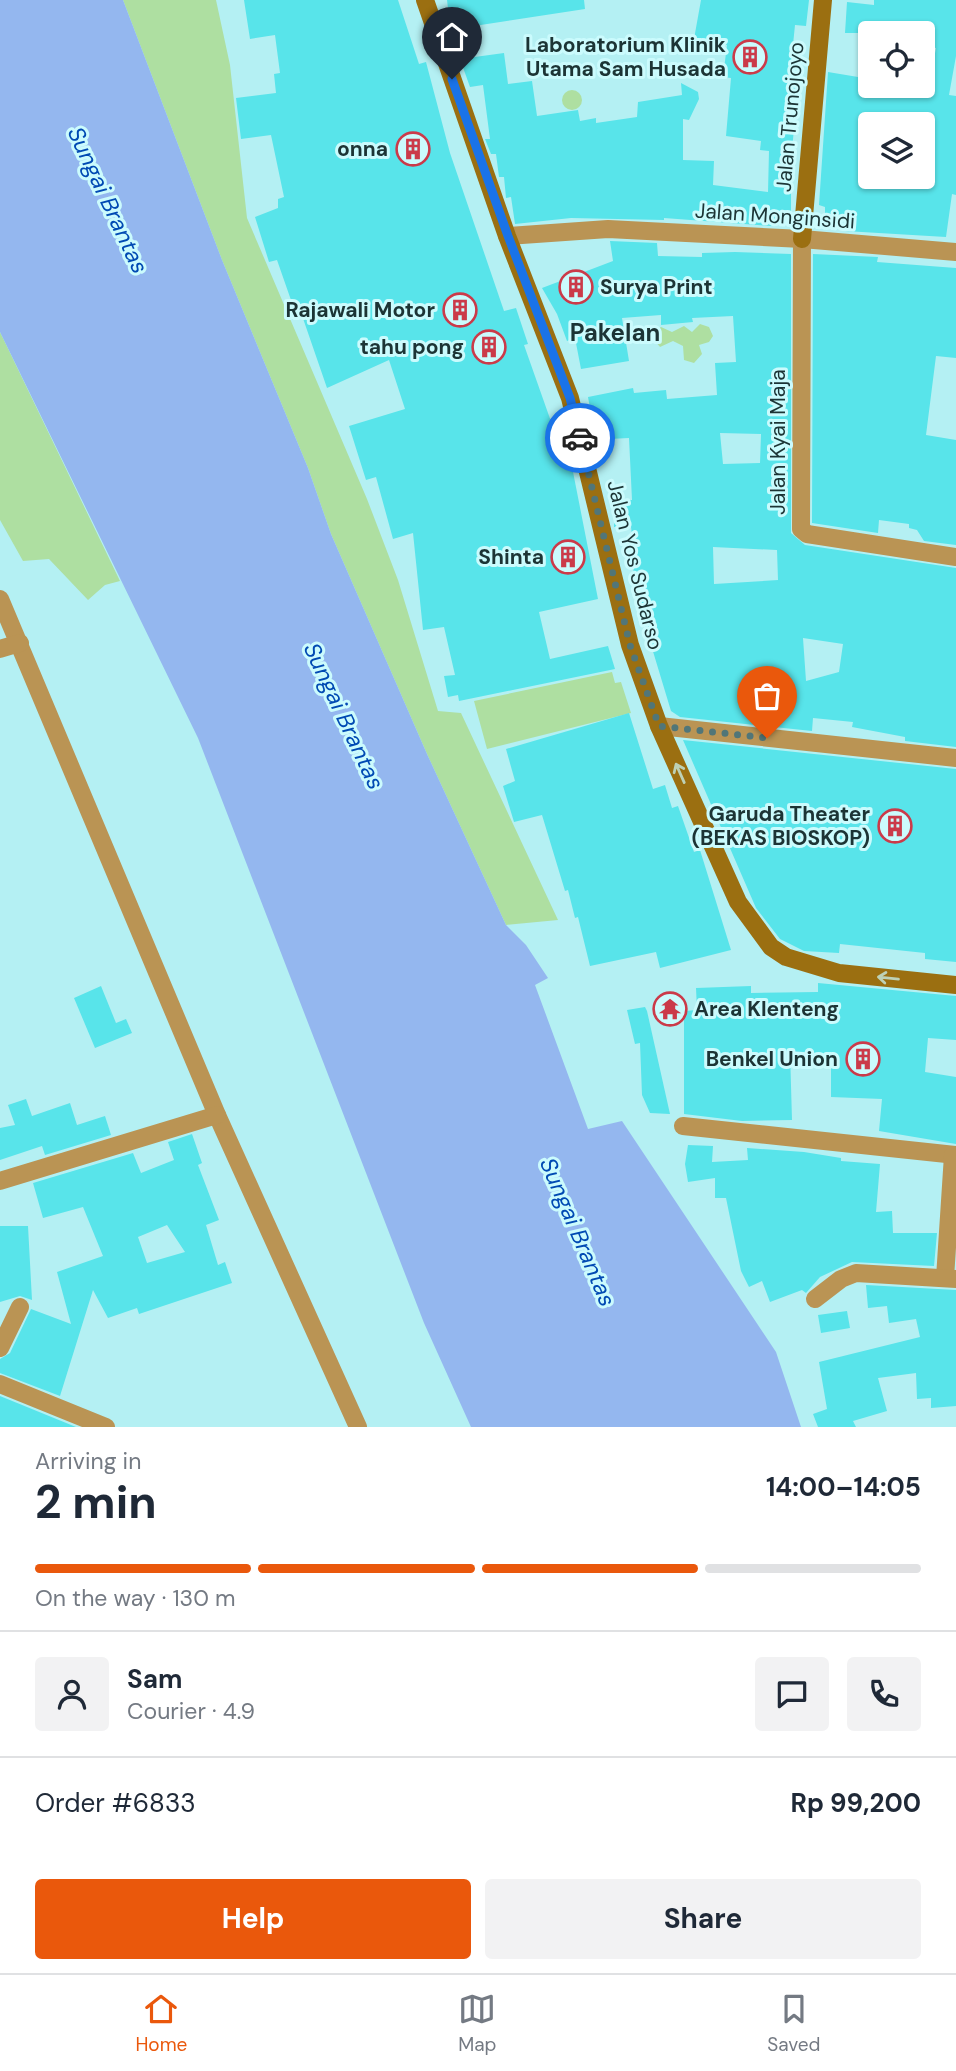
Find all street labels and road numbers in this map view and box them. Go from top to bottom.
street label: Jalan Trunojoyo [769,41,811,193]
street label: Jalan Monginsidi [694,196,856,236]
street label: Jalan Kyai Maja [764,369,792,515]
street label: Jalan Yos Sudarso [600,477,670,653]

